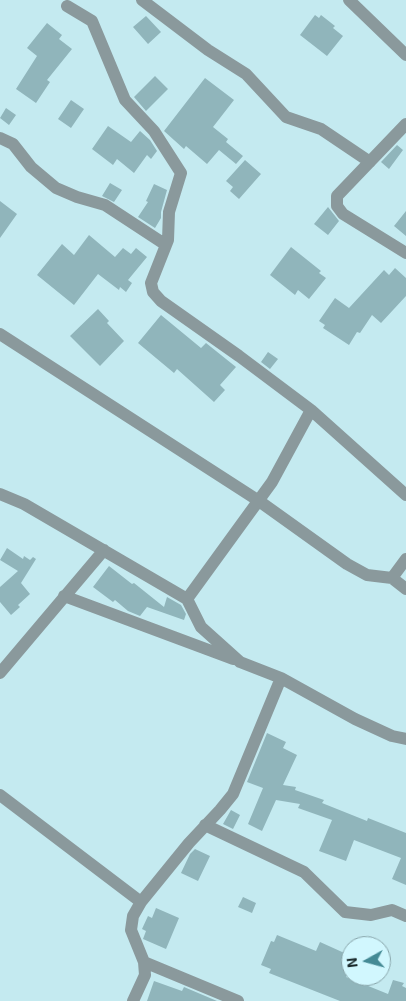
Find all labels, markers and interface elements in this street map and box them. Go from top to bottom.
north arrow [341,936,391,986]
text: N [343,957,361,969]

